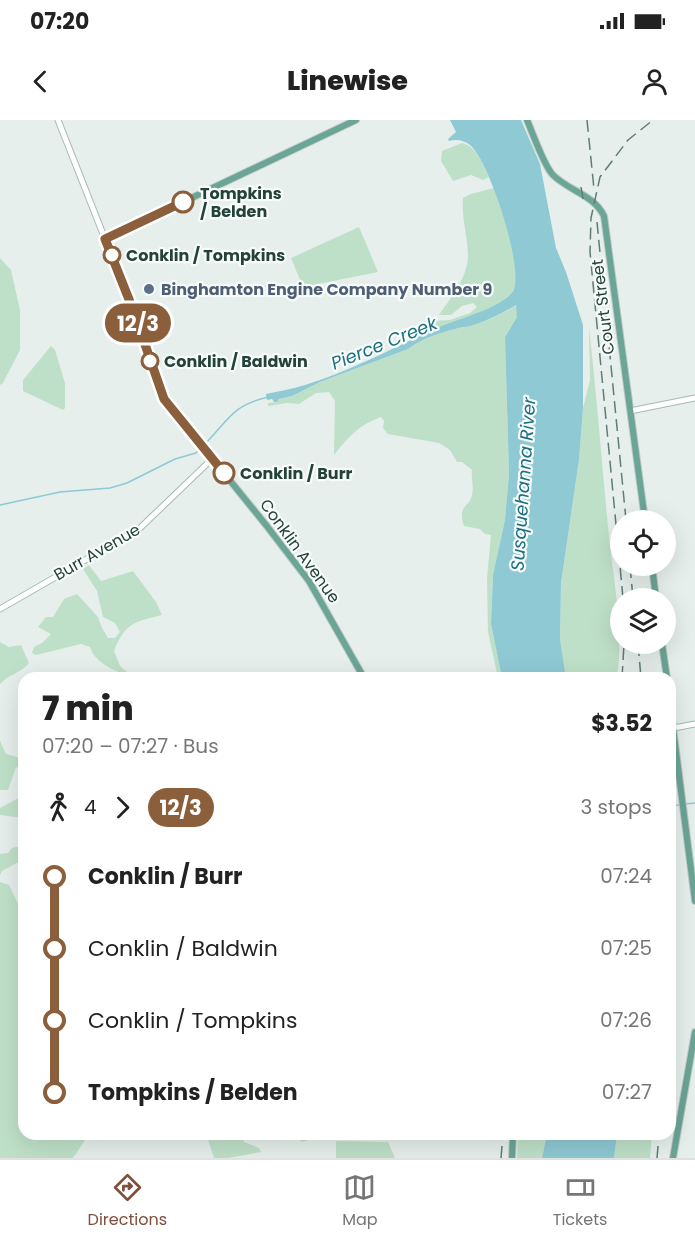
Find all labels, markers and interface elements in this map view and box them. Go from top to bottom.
text: 07:20 [30,6,89,37]
text: Linewise [287,62,408,99]
icon: back [24,65,57,98]
icon: person [638,65,671,98]
place label: Tompkins / Belden [200,182,282,223]
marker: Tompkins / Belden [172,191,194,213]
place label: Conklin / Tompkins [126,244,285,267]
marker: Conklin / Tompkins [103,246,121,264]
street label: Court Street [586,258,620,356]
place label: Binghamton Engine Company Number 9 [161,278,492,301]
marker: Binghamton Engine Company Number 9 [142,282,156,296]
line badge: 12/3 [96,304,180,342]
text: 12/3 [117,309,159,338]
water label: Pierce Creek [327,310,441,376]
place label: Conklin / Baldwin [164,350,308,373]
marker: Conklin / Baldwin [141,352,159,370]
water label: Susquehanna River [504,395,542,572]
marker: Conklin / Burr [213,462,235,484]
place label: Conklin / Burr [240,462,352,485]
street label: Conklin Avenue [254,494,346,608]
map controls [610,510,676,654]
button: locate [610,510,676,576]
street label: Burr Avenue [50,518,145,586]
button: layers [610,588,676,654]
text: 7 min [42,685,134,732]
text: $3.52 [591,708,652,739]
text: 07:20 – 07:27 · Bus [42,732,219,760]
icon: walk [42,791,75,824]
icon: forward [106,791,139,824]
text: 4 [84,793,97,821]
text: 12/3 [160,793,202,822]
text: 3 stops [580,793,652,821]
text: Conklin / Burr [88,861,242,892]
text: 07:24 [600,862,652,890]
text: Conklin / Baldwin [88,933,278,964]
text: 07:25 [600,934,652,962]
text: Conklin / Tompkins [88,1005,297,1036]
text: 07:26 [600,1006,652,1034]
text: Tompkins / Belden [88,1077,298,1108]
text: 07:27 [602,1078,652,1106]
tab: Directions [88,1171,167,1232]
tab: Map [342,1171,378,1232]
tab: Tickets [553,1171,607,1232]

